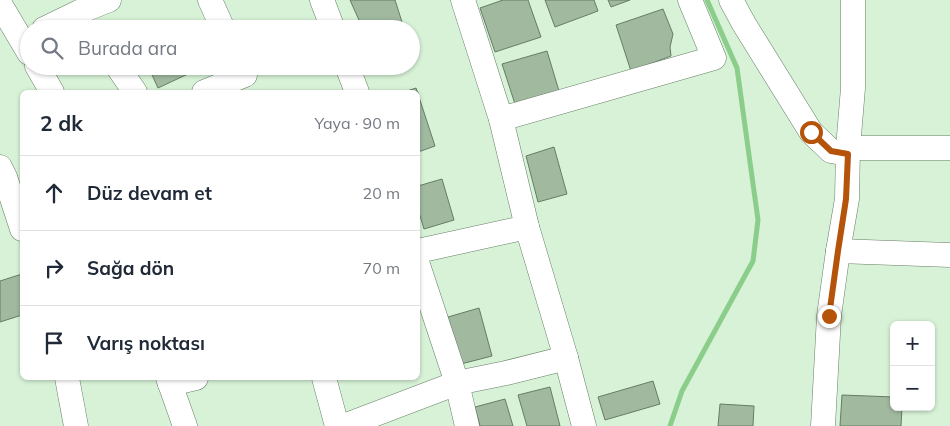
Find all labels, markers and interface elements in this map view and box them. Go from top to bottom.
search box [20,20,420,75]
icon: search [38,34,66,62]
text: Burada ara [78,36,177,60]
text: 2 dk [40,110,83,136]
text: Yaya · 90 m [315,113,400,133]
route start [800,121,823,144]
icon: ahead [40,179,68,207]
text: Düz devam et [87,181,212,205]
text: 20 m [363,183,400,203]
icon: right [40,254,68,282]
text: Sağa dön [87,256,174,280]
text: 70 m [363,258,400,278]
route end [818,305,841,328]
map controls [890,321,935,411]
button: + [890,321,935,366]
icon: arrive [40,329,68,357]
text: Varış noktası [87,331,205,355]
button: − [890,366,935,411]

